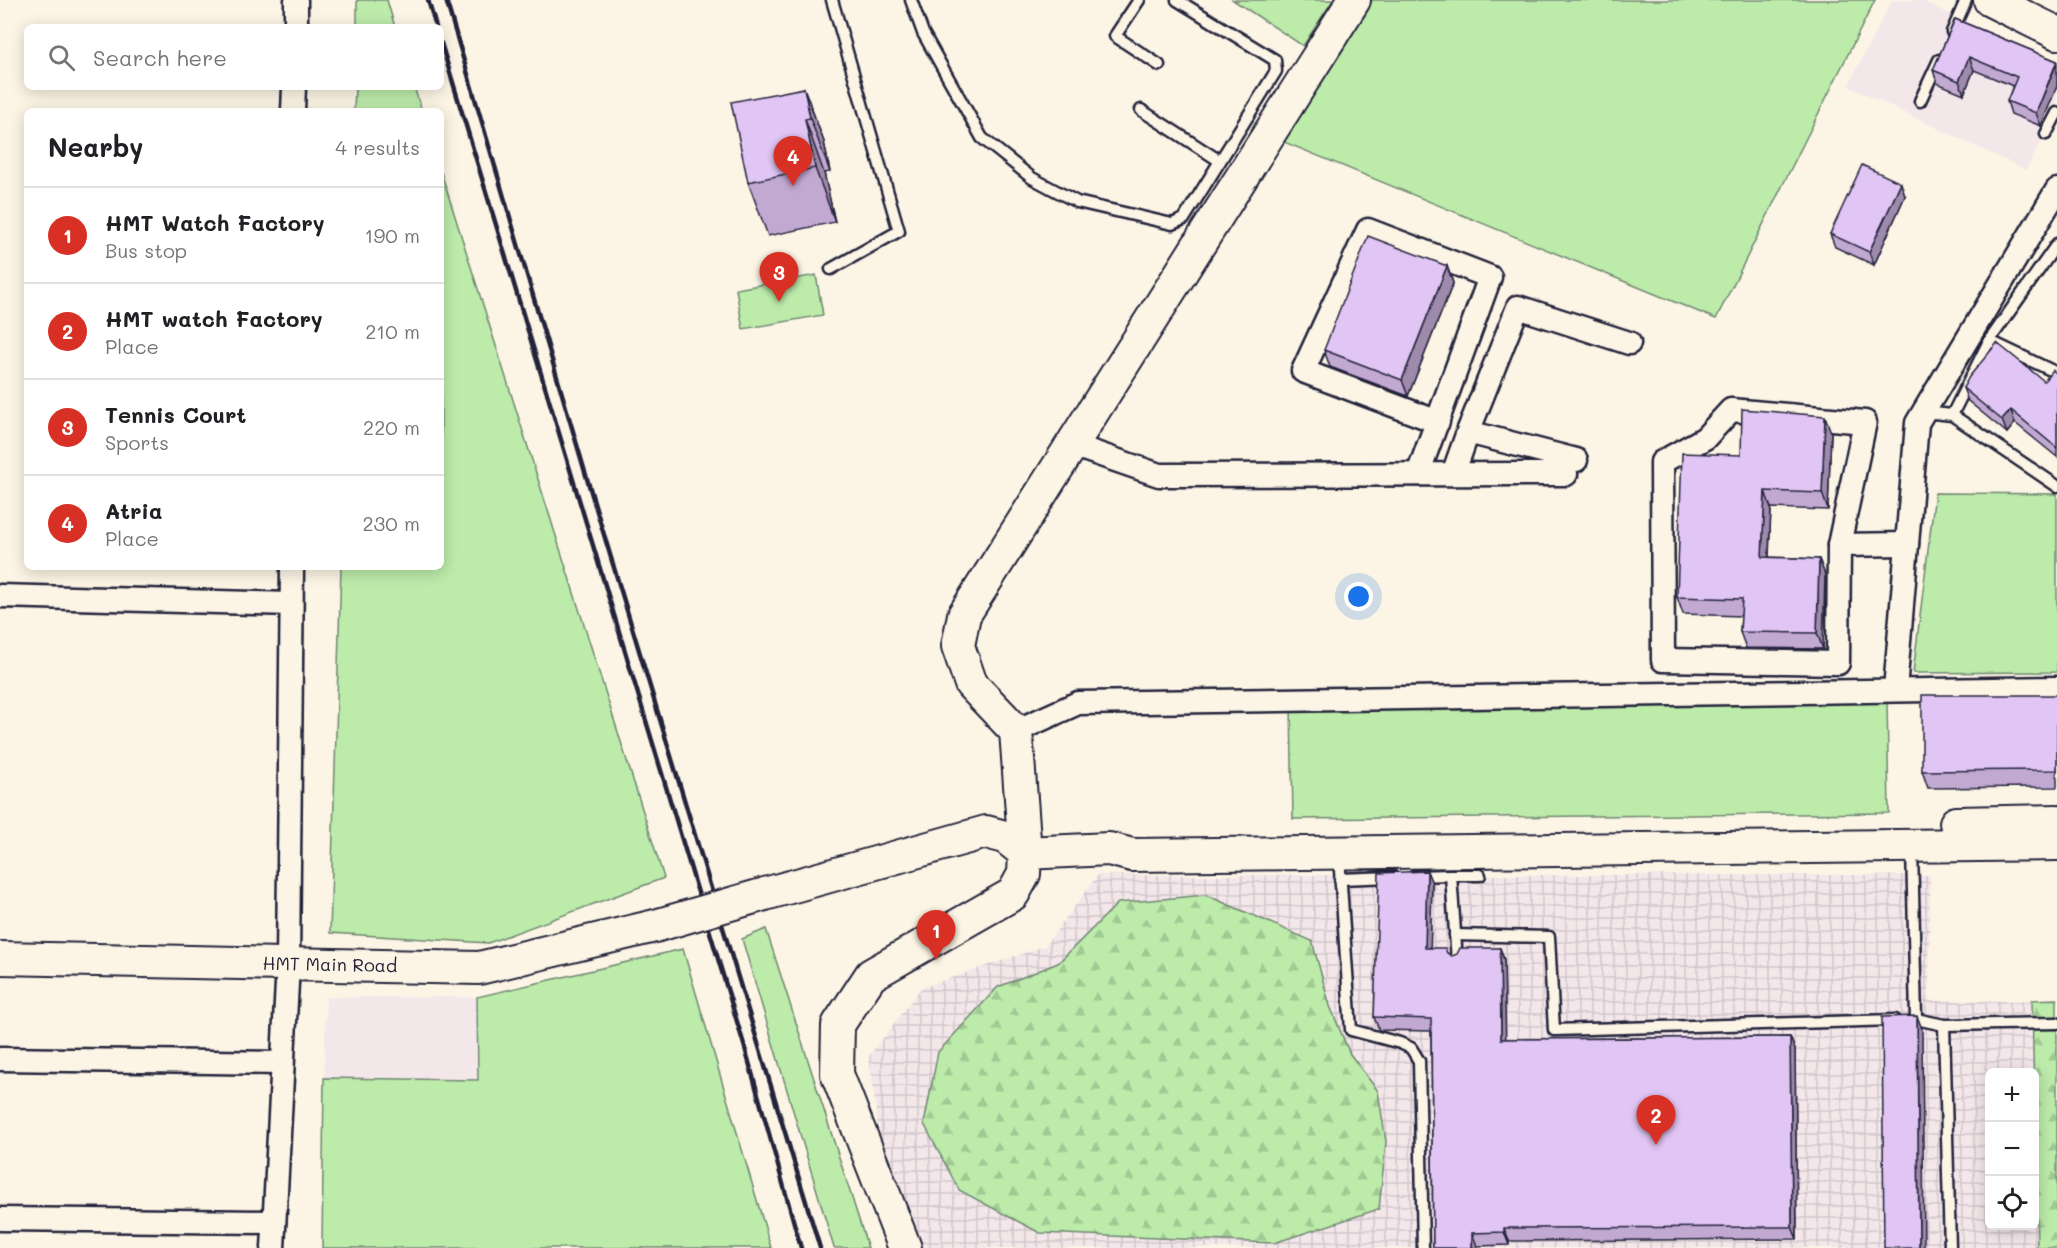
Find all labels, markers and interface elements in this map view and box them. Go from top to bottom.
search box [24,24,444,90]
icon: search [45,41,78,74]
text: Search here [93,43,227,72]
text: Nearby [48,130,143,164]
text: 4 results [335,134,420,160]
pin: 4 [774,136,812,186]
text: HMT Watch Factory [105,208,325,237]
text: 1 [63,222,72,248]
text: 190 m [365,222,420,248]
text: Bus stop [105,237,187,263]
pin: 3 [760,252,798,302]
text: HMT watch Factory [105,304,323,333]
text: 2 [62,318,73,344]
text: 210 m [365,318,420,344]
text: Place [105,333,159,359]
text: Tennis Court [105,400,246,429]
text: 3 [62,414,74,440]
text: 220 m [363,414,420,440]
text: Sports [105,429,169,455]
text: Atria [105,496,163,525]
text: 4 [61,510,74,536]
text: 230 m [362,510,420,536]
text: Place [105,525,159,551]
your location [1344,582,1373,611]
pin: 1 [916,910,956,960]
street label: HMT Main Road [263,951,398,977]
map controls [1985,1068,2039,1230]
button: + [1985,1068,2039,1122]
pin: 2 [1636,1096,1676,1145]
button: − [1985,1122,2039,1176]
button: locate [1985,1176,2039,1230]

